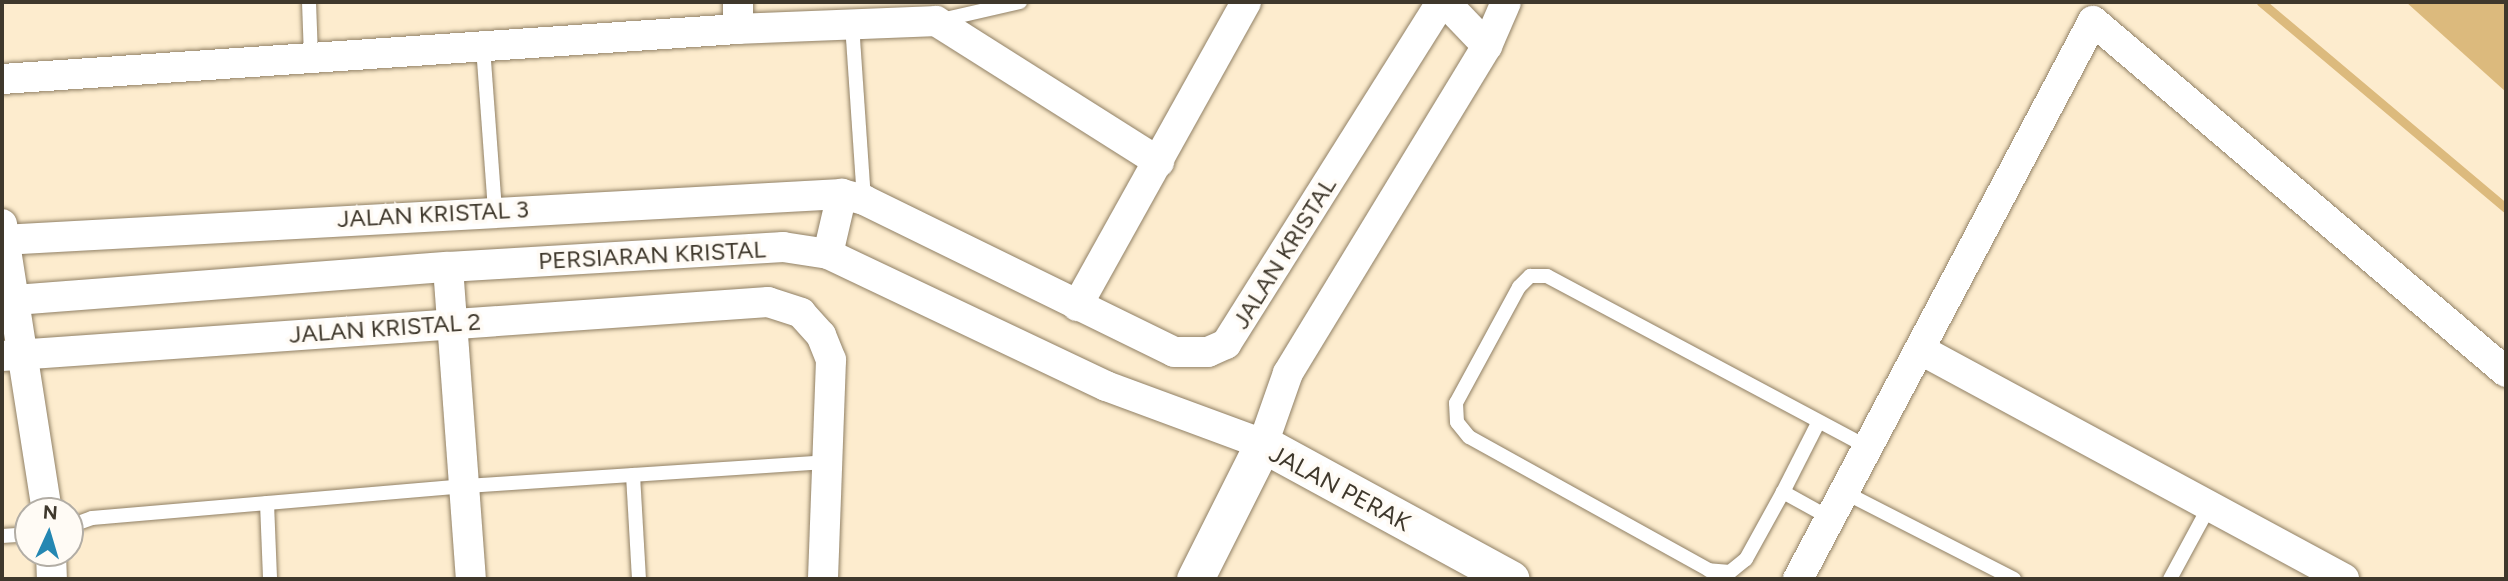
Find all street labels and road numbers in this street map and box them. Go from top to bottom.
street label: JALAN KRISTAL [1226,172,1342,334]
street label: JALAN KRISTAL 3 [336,195,530,233]
street label: PERSIARAN KRISTAL [538,235,766,275]
street label: JALAN KRISTAL 2 [288,307,482,349]
street label: JALAN PERAK [1264,439,1416,537]

